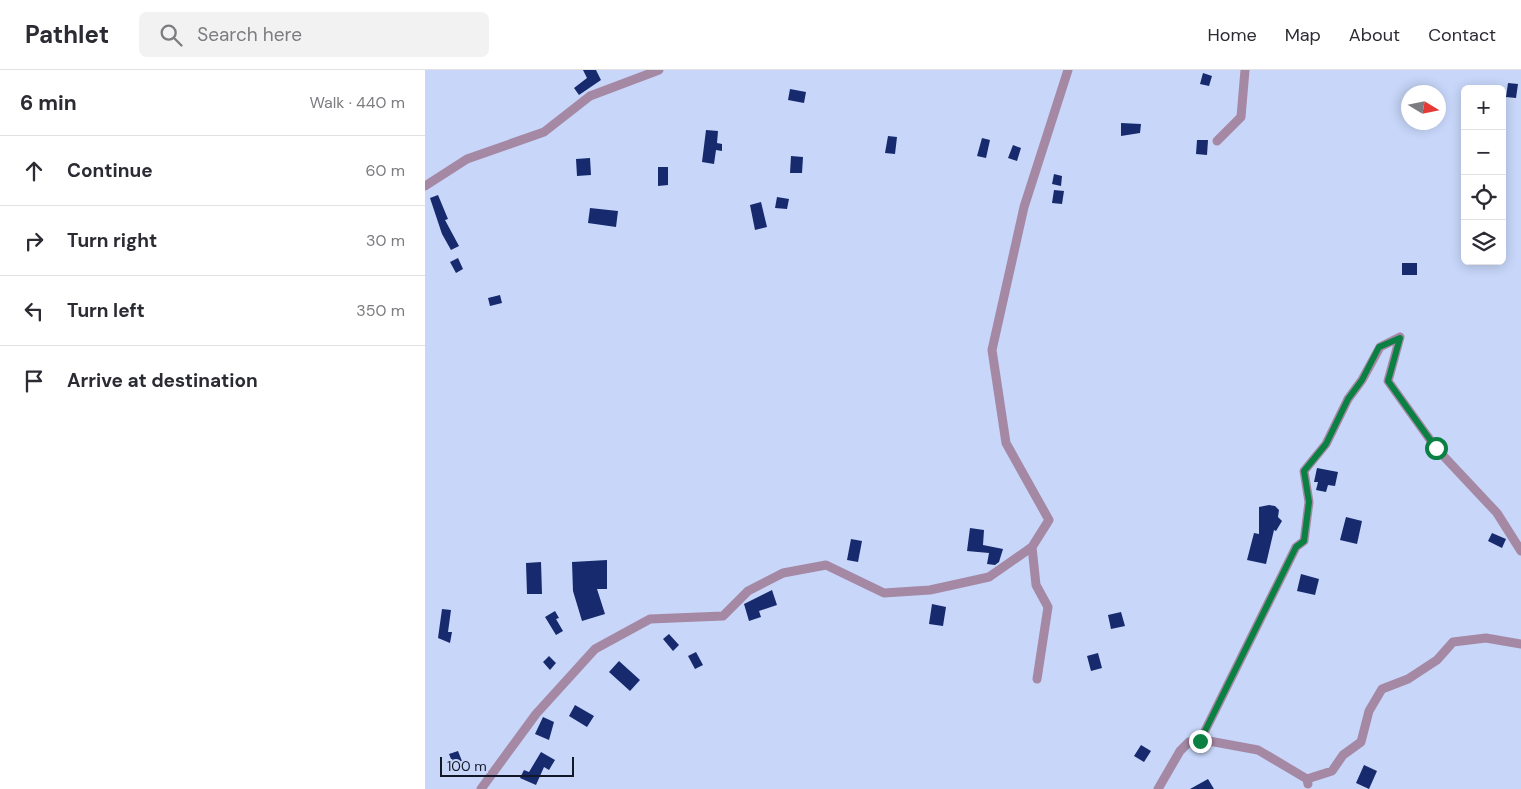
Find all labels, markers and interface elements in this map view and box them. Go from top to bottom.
search box [139,12,489,57]
text: Pathlet [25,19,109,50]
icon: search [157,21,185,49]
text: Search here [197,22,302,47]
text: Home [1207,23,1257,47]
text: Map [1285,23,1321,47]
text: About [1349,23,1400,47]
text: Contact [1428,23,1496,47]
north arrow [1401,85,1446,130]
map controls [1461,85,1506,265]
button: + [1461,85,1506,130]
text: 6 min [20,89,77,117]
text: Walk · 440 m [309,92,405,113]
button: − [1461,130,1506,175]
icon: ahead [20,157,48,185]
text: Continue [67,158,153,183]
text: 60 m [365,160,405,181]
button: locate [1461,175,1506,220]
button: layers [1461,220,1506,265]
icon: right [20,227,48,255]
text: Turn right [67,228,157,253]
text: 30 m [366,230,405,251]
icon: left [20,297,48,325]
text: Turn left [67,298,145,323]
text: 350 m [356,300,405,321]
icon: arrive [20,367,48,395]
text: Arrive at destination [67,368,258,393]
route start [1425,437,1448,460]
route end [1189,730,1212,753]
scale bar [440,754,574,777]
text: 100 m [447,757,487,775]

